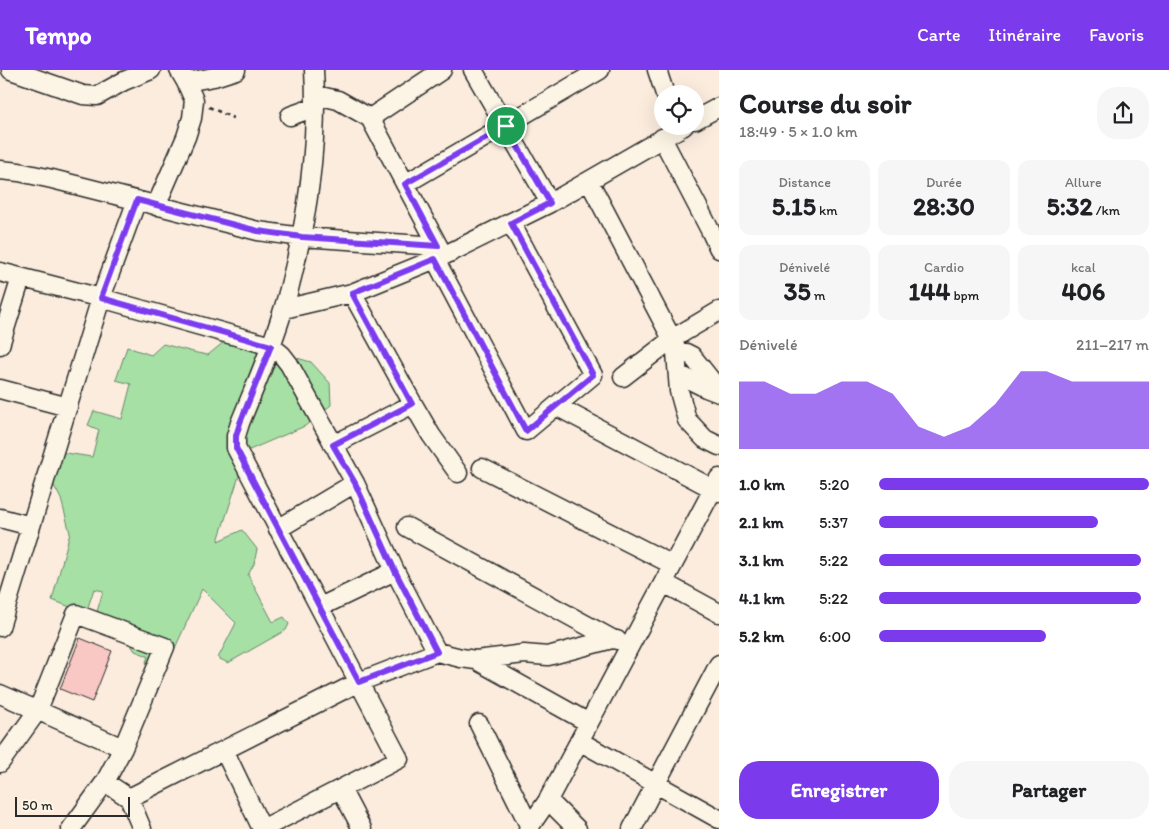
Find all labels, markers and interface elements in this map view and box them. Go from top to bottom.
text: Tempo [25,21,92,50]
text: Carte [917,24,961,46]
text: Itinéraire [989,24,1061,46]
text: Favoris [1089,24,1144,46]
map controls [654,85,704,135]
button: locate [654,85,704,135]
text: Course du soir [739,86,911,120]
button: share [1097,87,1149,139]
pin [485,105,527,147]
icon: arrive [492,112,520,140]
text: 18:49 · 5 × 1.0 km [739,122,858,141]
text: Distance [778,174,831,191]
text: Durée [926,174,962,191]
text: Allure [1065,174,1102,191]
text: 5.15 [772,191,816,221]
text: 28:30 [913,191,975,221]
text: 5:32 [1047,191,1093,221]
text: km [816,202,838,219]
text: /km [1093,202,1120,219]
text: Dénivelé [779,259,830,276]
text: Cardio [924,259,964,276]
text: kcal [1071,259,1096,276]
text: 35 [784,276,811,306]
text: 144 [909,276,950,306]
text: 406 [1061,276,1105,306]
text: m [811,287,826,304]
text: bpm [950,287,979,304]
text: Dénivelé [739,335,798,354]
text: 211–217 m [1076,335,1149,354]
text: 1.0 km [739,475,785,494]
text: 5:20 [819,475,850,494]
text: 2.1 km [739,513,784,532]
text: 5:37 [819,513,848,532]
text: 3.1 km [739,551,784,570]
text: 5:22 [819,551,848,570]
text: 4.1 km [739,589,785,608]
text: 5:22 [819,589,848,608]
text: 5.2 km [739,627,785,646]
text: 6:00 [819,627,851,646]
button: Enregistrer [739,761,939,819]
button: Partager [949,761,1149,819]
scale bar [15,794,130,817]
text: 50 m [22,797,53,814]

